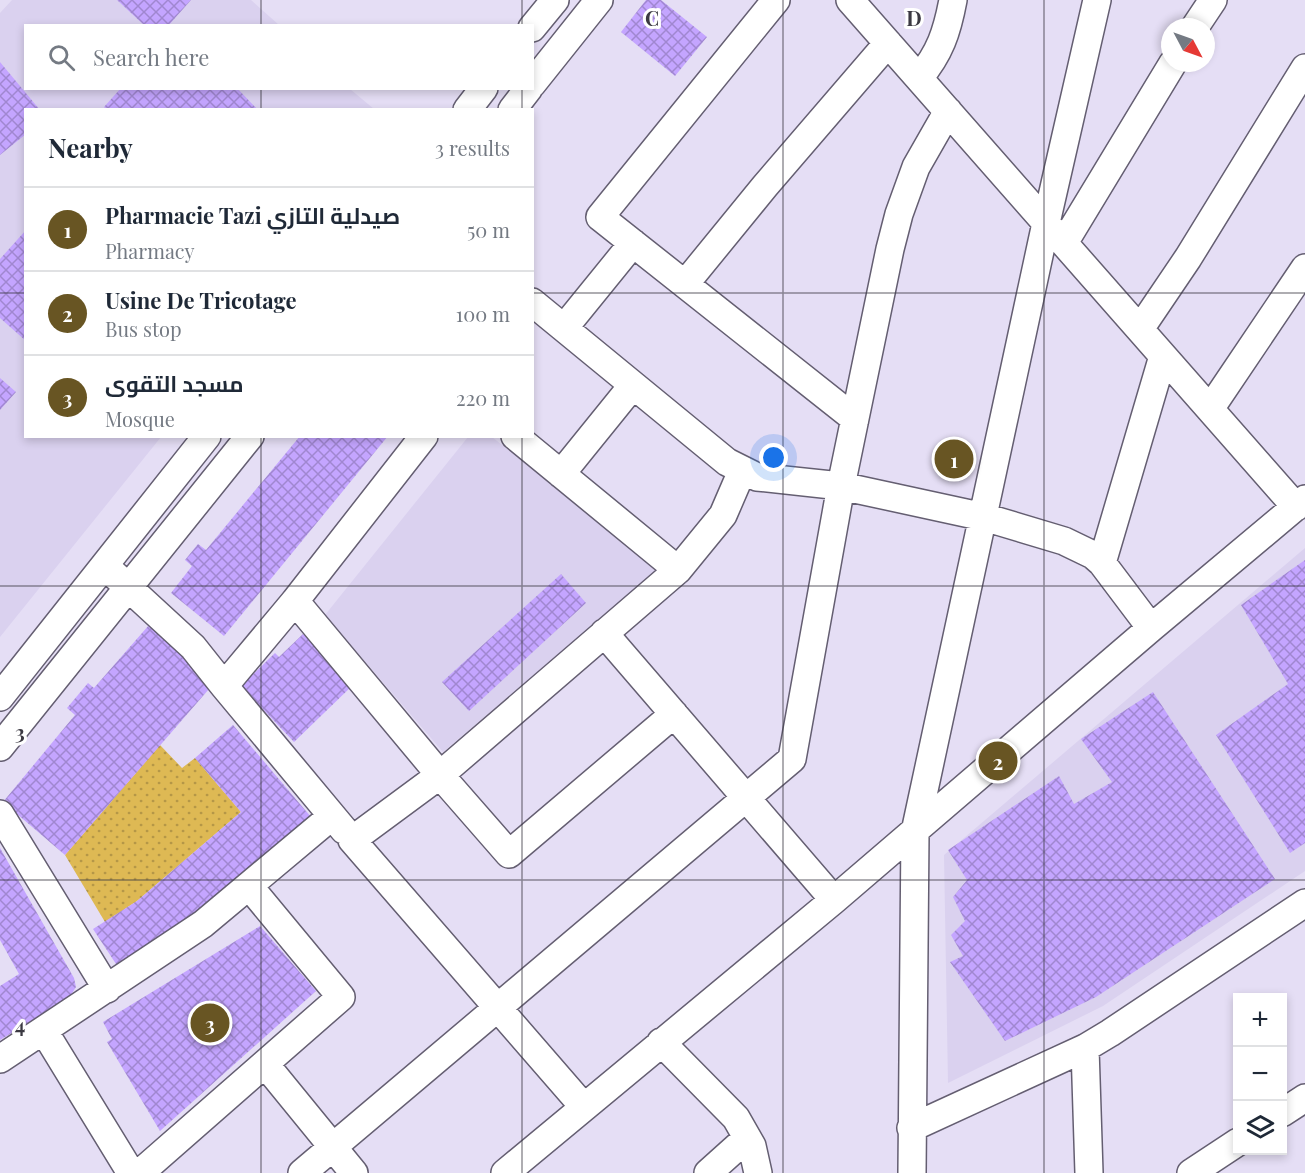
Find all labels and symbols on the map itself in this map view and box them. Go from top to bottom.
text: C [645,4,659,31]
text: D [906,4,922,31]
north arrow [1161,18,1215,72]
pin: 1 [934,436,974,482]
your location [759,443,788,472]
text: 3 [15,718,25,745]
pin: 2 [978,738,1018,783]
pin: 3 [190,1000,230,1046]
text: 4 [15,1011,25,1038]

